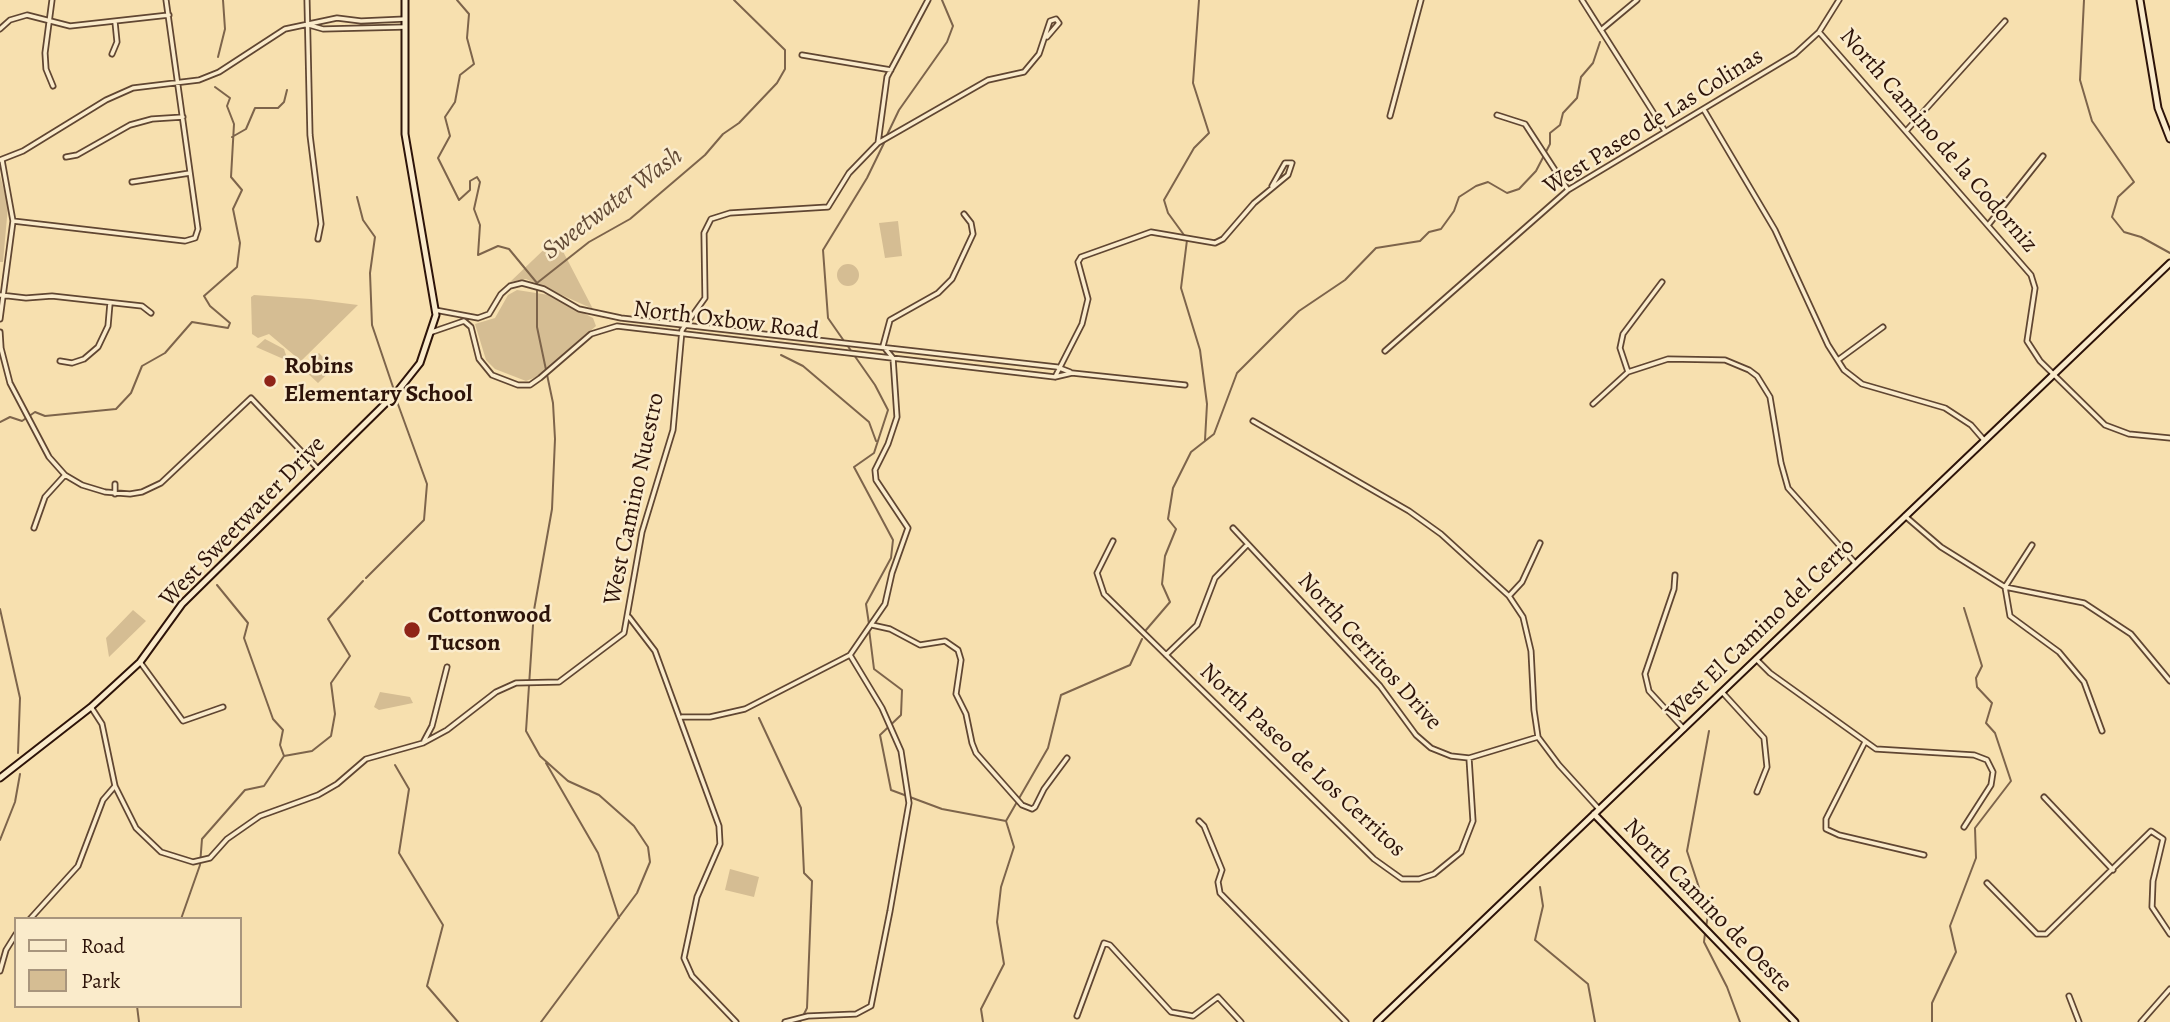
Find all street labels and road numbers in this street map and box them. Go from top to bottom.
street label: North Camino de la Codorniz [1833,23,2043,259]
street label: West Paseo de Las Colinas [1539,43,1769,201]
street label: North Oxbow Road [632,295,820,347]
street label: West Camino Nuestro [598,390,672,608]
street label: West Sweetwater Drive [154,431,332,613]
street label: West El Camino del Cerro [1661,533,1861,727]
street label: North Cerritos Drive [1291,567,1447,737]
street label: North Paseo de Los Cerritos [1193,658,1411,864]
street label: North Camino de Oeste [1617,813,1797,999]

